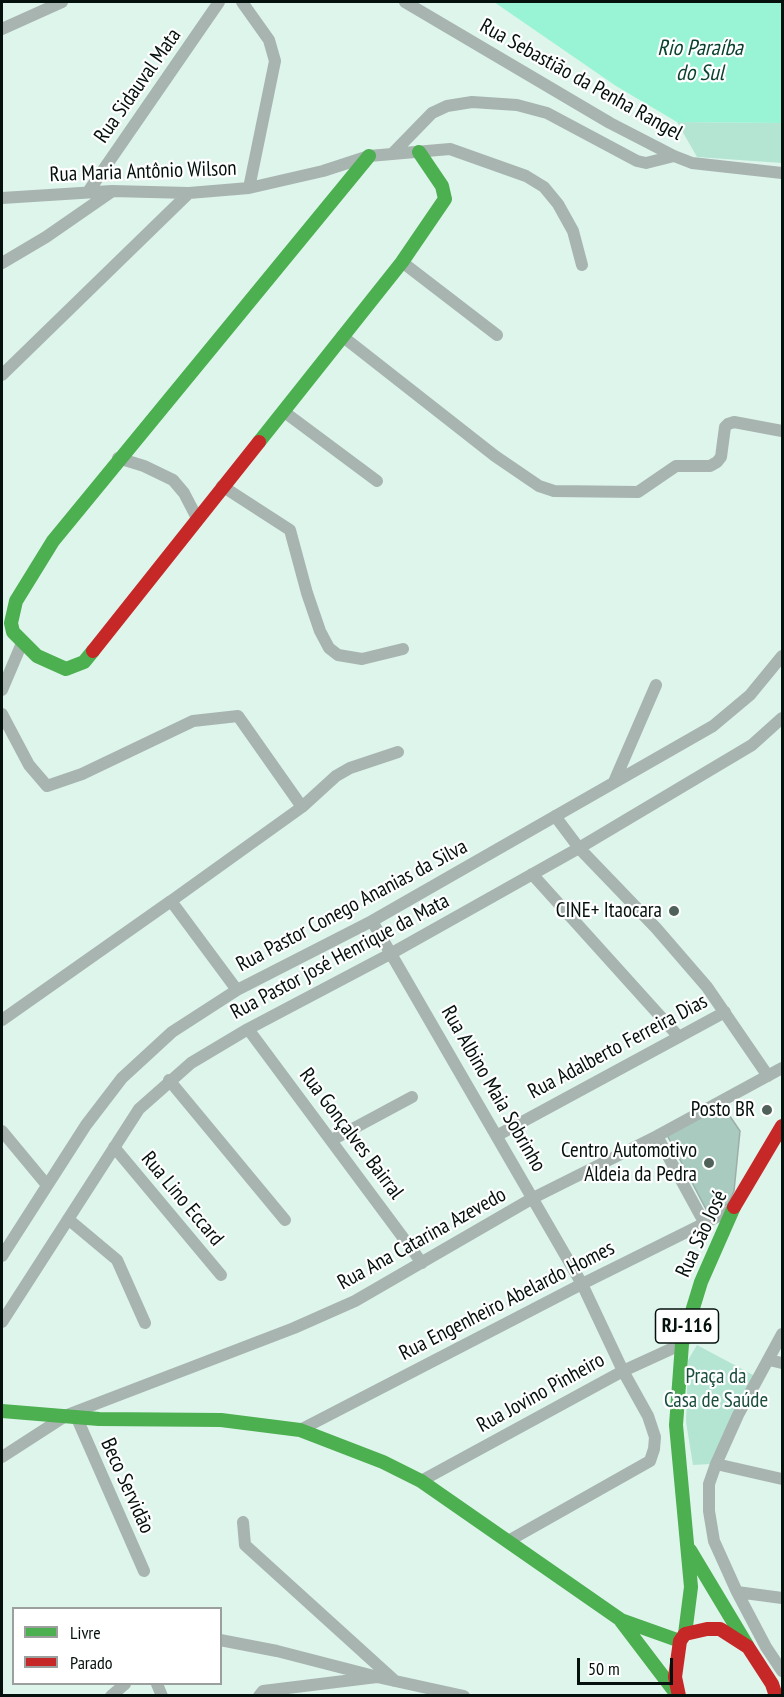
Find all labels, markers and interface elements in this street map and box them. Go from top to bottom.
street label: Rua Sebastião da Penha Rangel [475,14,687,146]
street label: Rua Sidauval Mata [89,24,187,148]
water label: Rio Paraíba do Sul [657,36,743,88]
street label: Rua Maria Antônio Wilson [49,156,237,188]
street label: Rua Pastor Conego Ananias da Silva [232,834,472,978]
street label: Rua Pastor josé Henrique da Mata [226,889,454,1025]
place label: CINE+ Itaocara [556,898,662,924]
marker: CINE+ Itaocara [667,904,681,918]
street label: Rua Adalberto Ferreira Dias [524,989,712,1105]
street label: Rua Albino Maia Sobrinho [435,1002,551,1176]
street label: Rua Gonçalves Bairral [294,1064,408,1204]
place label: Posto BR [691,1097,755,1123]
marker: Posto BR [760,1103,774,1117]
place label: Centro Automotivo Aldeia da Pedra [561,1138,697,1188]
street label: Rua Lino Eccard [135,1147,229,1251]
marker: Centro Automotivo Aldeia da Pedra [702,1156,716,1170]
street label: Rua Ana Catarina Azevedo [333,1182,511,1296]
street label: Rua São José [671,1187,733,1281]
street label: Rua Engenheiro Abelardo Homes [395,1236,619,1366]
road number: RJ-116 [656,1309,718,1343]
street label: Rua Jovino Pinheiro [473,1348,609,1438]
park label: Praça da Casa de Saúde [664,1364,768,1414]
street label: Beco Servidão [95,1434,159,1538]
legend [12,1607,222,1685]
text: Livre [70,1621,101,1644]
scale bar [580,1646,676,1684]
text: Parado [70,1651,113,1674]
text: 50 m [588,1657,620,1680]

